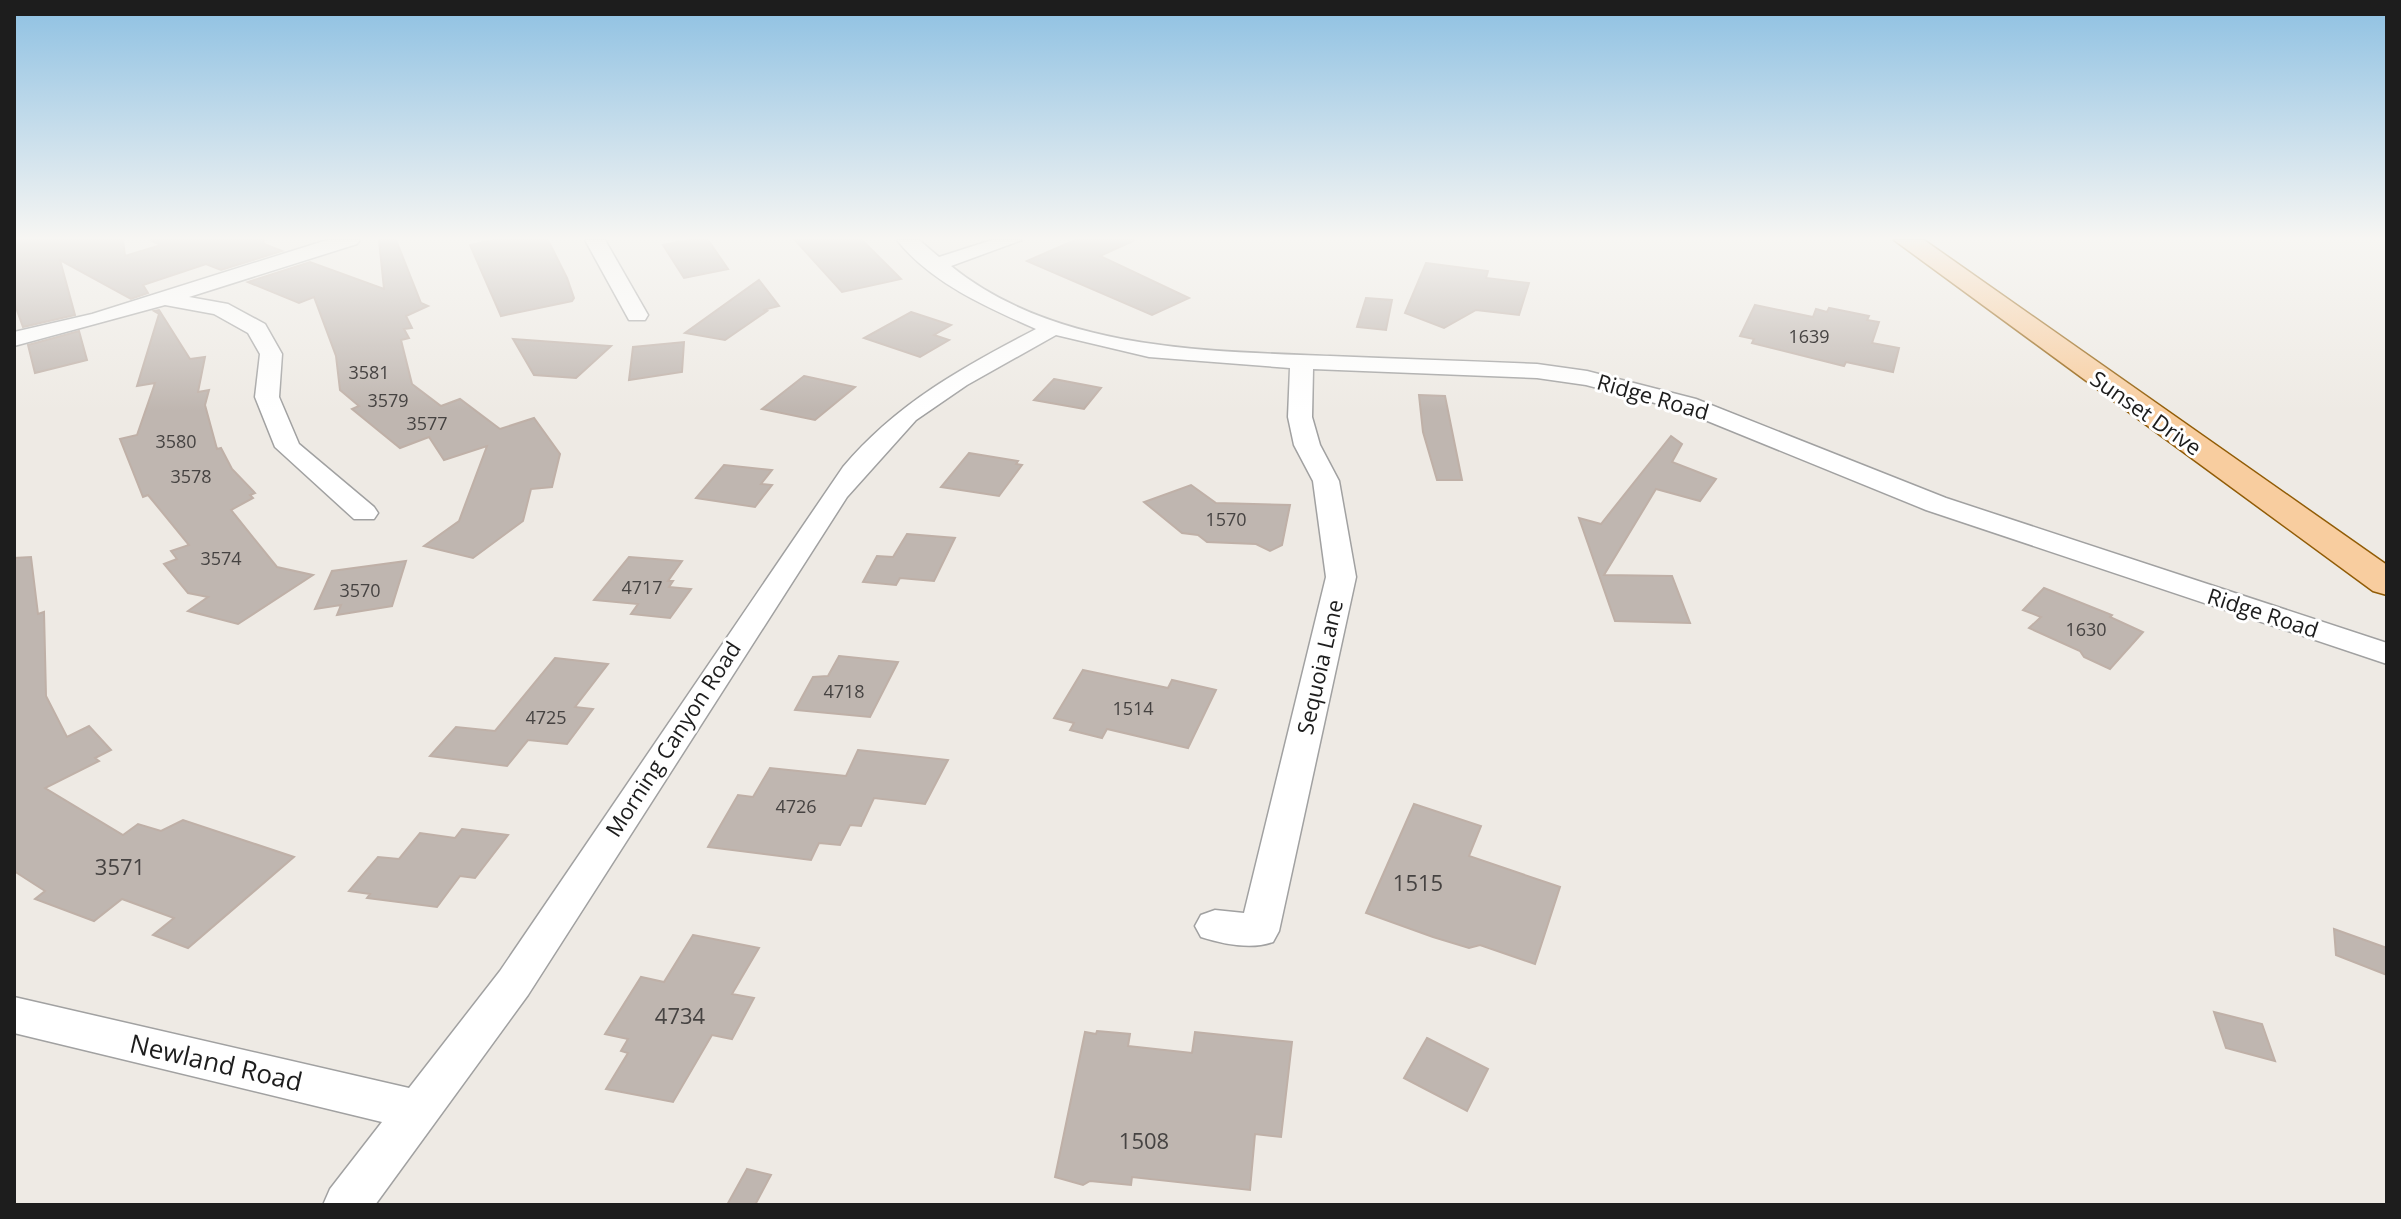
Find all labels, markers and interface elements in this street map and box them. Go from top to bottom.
house number: 1639 [1788,324,1830,348]
house number: 3581 [348,360,390,384]
street label: Sunset Drive [2085,363,2208,462]
street label: Ridge Road [1594,366,1713,426]
house number: 3579 [367,388,409,412]
house number: 3577 [406,411,448,435]
house number: 3580 [155,429,197,453]
house number: 3578 [170,464,212,488]
house number: 1570 [1205,507,1247,531]
house number: 3574 [200,546,242,570]
house number: 4717 [621,575,663,599]
house number: 3570 [339,578,381,602]
street label: Ridge Road [2204,580,2323,644]
street label: Sequoia Lane [1289,596,1349,737]
house number: 1630 [2065,617,2107,641]
street label: Morning Canyon Road [598,635,747,842]
house number: 4718 [823,679,865,703]
house number: 1514 [1112,696,1154,720]
house number: 4725 [525,705,567,729]
house number: 4726 [775,794,817,818]
house number: 3571 [95,851,145,881]
house number: 1515 [1393,867,1443,897]
house number: 4734 [655,1000,706,1030]
street label: Newland Road [126,1025,306,1099]
house number: 1508 [1119,1125,1169,1155]

